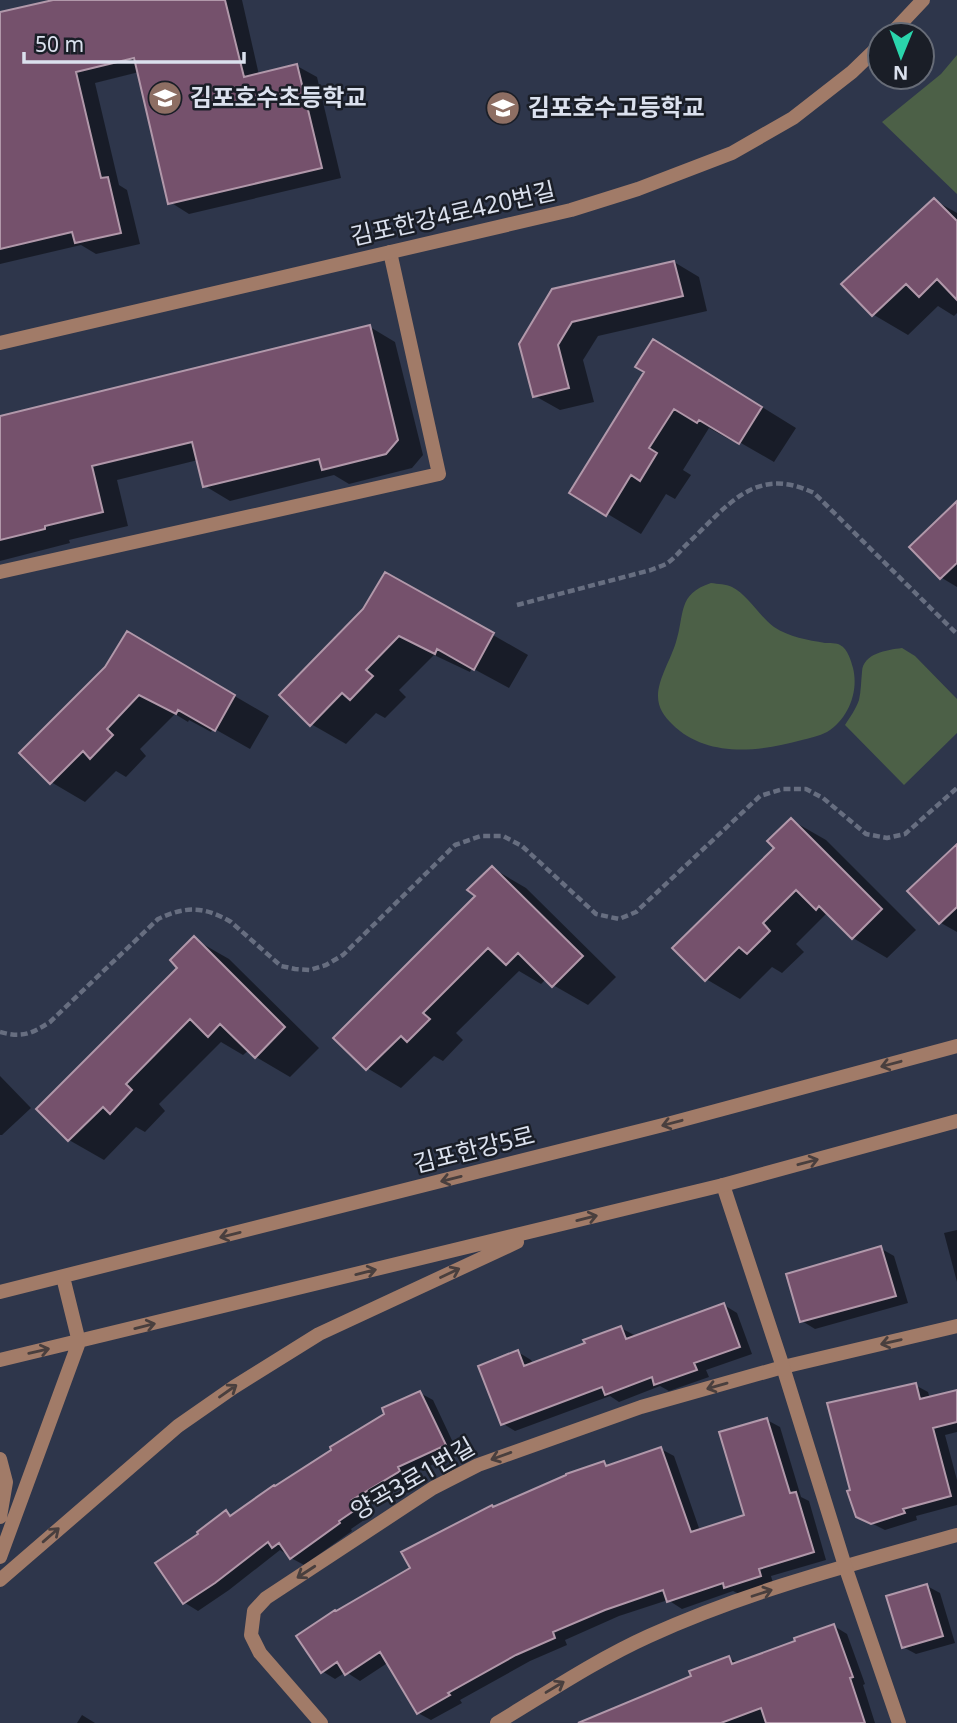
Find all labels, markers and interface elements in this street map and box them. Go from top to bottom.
scale bar [24,21,245,65]
north arrow [866,21,936,91]
text: 50 m [35,30,84,58]
text: N [893,60,909,86]
school or university icon: 김포호수초등학교 [146,79,184,117]
place label: 김포호수초등학교 [190,80,367,113]
school or university icon: 김포호수고등학교 [484,89,522,127]
place label: 김포호수고등학교 [528,90,705,123]
street label: 김포한강4로420번길 [347,173,558,252]
one-way arrow [880,1058,902,1071]
one-way arrow [661,1117,683,1130]
street label: 김포한강5로 [409,1118,538,1180]
one-way arrow [796,1154,818,1167]
one-way arrow [440,1173,463,1186]
one-way arrow [575,1211,598,1224]
one-way arrow [220,1229,242,1242]
one-way arrow [354,1265,377,1278]
one-way arrow [439,1266,460,1280]
one-way arrow [133,1319,156,1332]
one-way arrow [880,1336,903,1349]
one-way arrow [28,1344,50,1357]
one-way arrow [707,1380,729,1393]
one-way arrow [218,1384,237,1398]
street label: 양곡3로1번길 [344,1429,480,1526]
one-way arrow [491,1451,513,1463]
one-way arrow [42,1527,60,1543]
one-way arrow [297,1564,316,1579]
one-way arrow [750,1586,772,1599]
one-way arrow [545,1680,565,1694]

